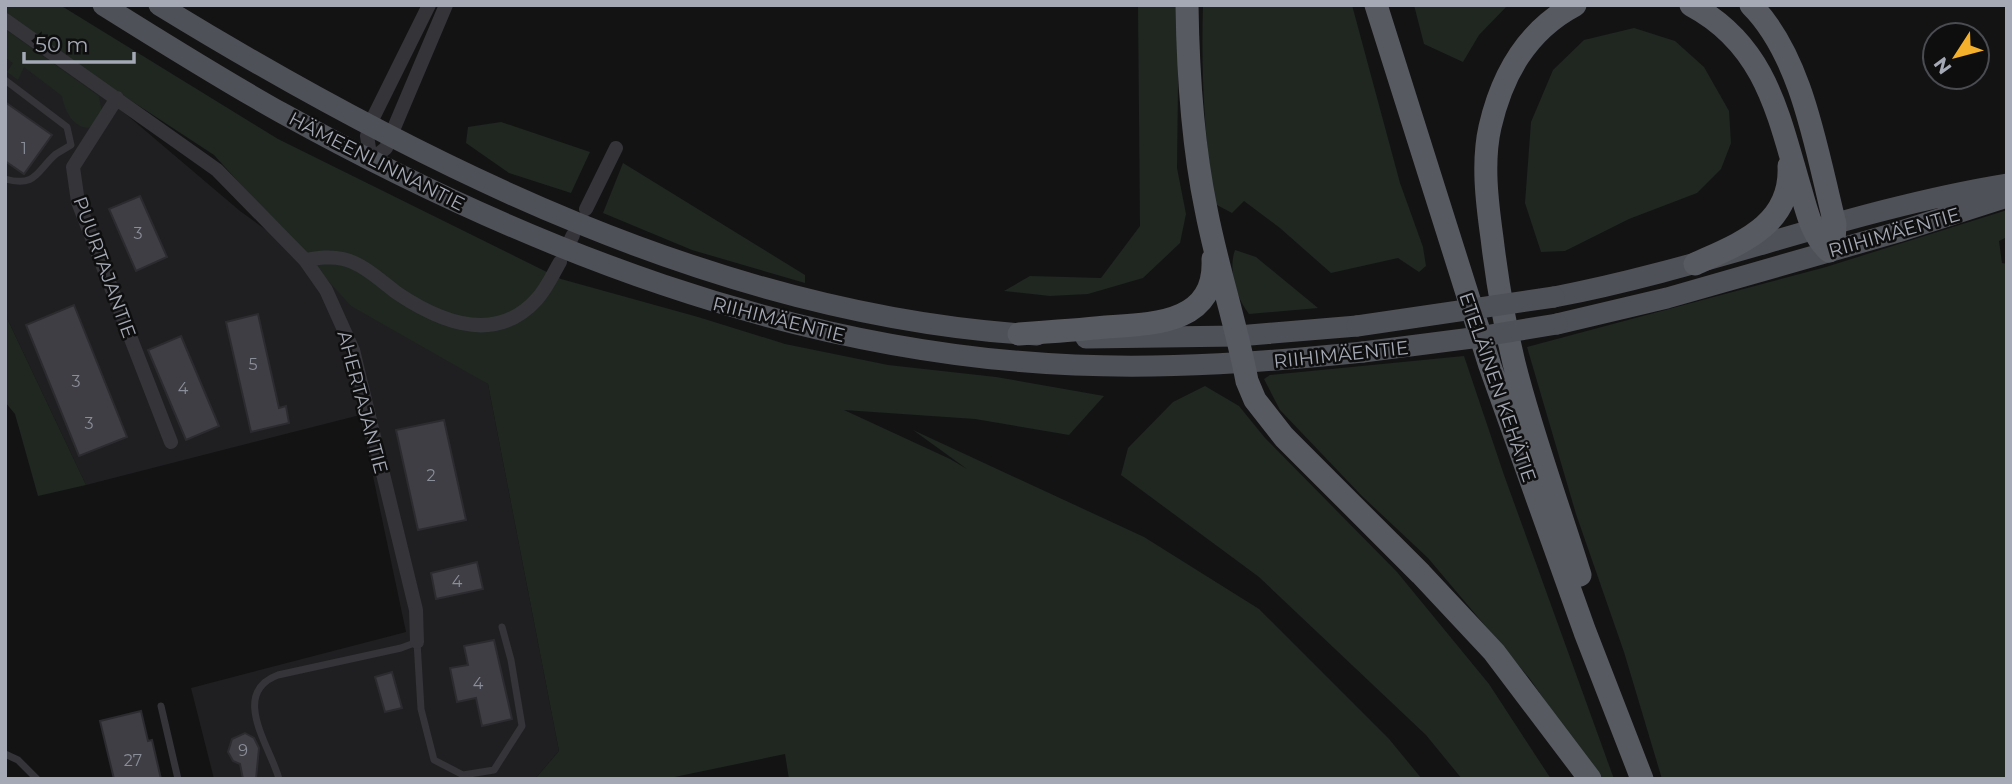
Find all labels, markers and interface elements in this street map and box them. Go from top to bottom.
scale bar [24,21,135,65]
north arrow [1921,21,1991,91]
text: 50 m [35,32,89,57]
text: N [1929,53,1956,79]
street label: HÄMEENLINNANTIE [285,107,469,216]
house number: 1 [21,139,27,158]
street label: PUURTAJANTIE [68,193,141,341]
street label: RIIHIMÄENTIE [1826,203,1963,262]
house number: 3 [133,224,143,243]
street label: ETELÄINEN KEHÄTIE [1454,289,1541,485]
street label: RIIHIMÄENTIE [710,292,847,347]
street label: AHERTAJANTIE [332,328,393,476]
street label: RIIHIMÄENTIE [1272,336,1410,373]
house number: 5 [248,355,258,374]
house number: 3 [71,372,81,391]
house number: 4 [178,379,189,398]
house number: 3 [84,414,94,433]
house number: 2 [426,466,436,485]
house number: 4 [452,572,463,591]
house number: 4 [473,674,484,693]
house number: 9 [238,741,248,760]
house number: 27 [124,751,142,770]

